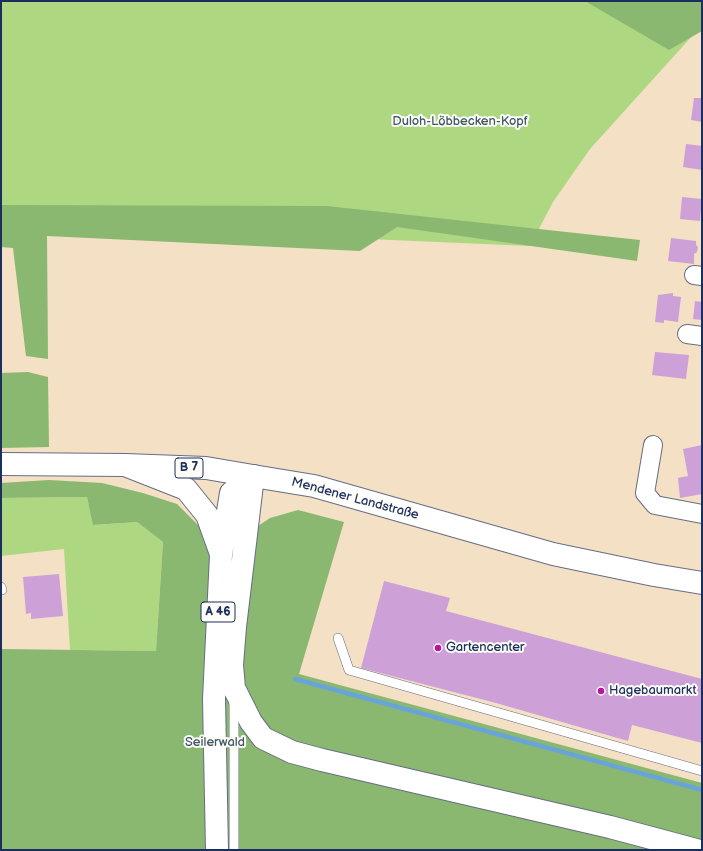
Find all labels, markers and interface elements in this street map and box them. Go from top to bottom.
park label: Duloh-Löbbecken-Kopf [392,114,528,130]
road number: B 7 [175,458,203,478]
street label: Mendener Landstraße [290,475,420,523]
road number: A 46 [201,602,235,622]
place label: Gartencenter [446,640,525,656]
marker: Gartencenter [433,643,443,653]
place label: Hagebaumarkt [609,683,697,699]
marker: Hagebaumarkt [596,686,606,696]
park label: Seilerwald [185,735,245,751]

